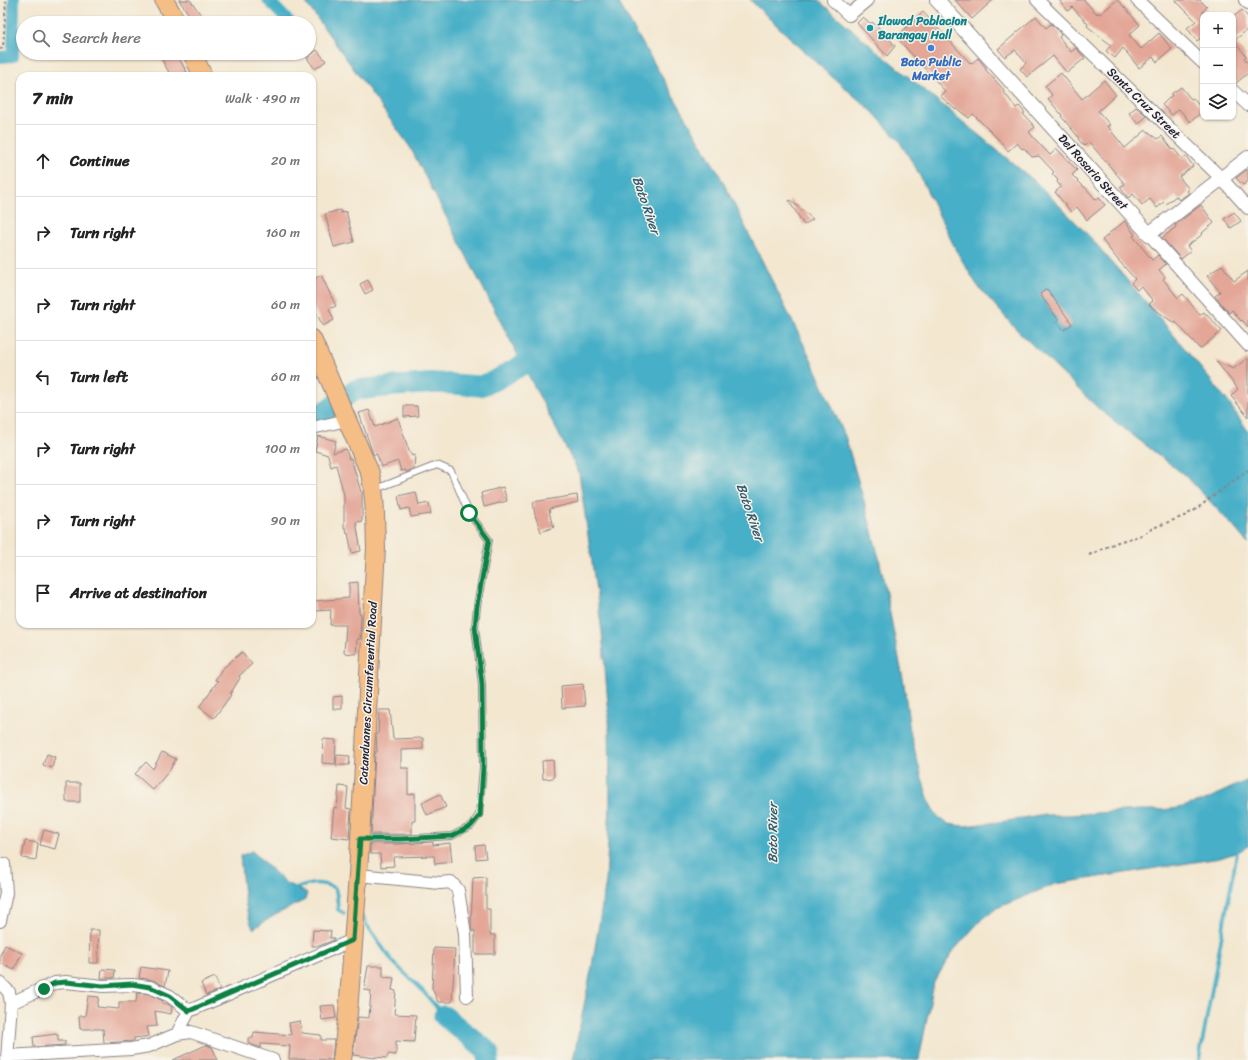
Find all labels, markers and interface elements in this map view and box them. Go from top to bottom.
place label: Ilawod Poblacion Barangay Hall [877,10,968,46]
map controls [1200,12,1236,120]
button: + [1200,12,1236,48]
search box [16,16,316,60]
marker: Ilawod Poblacion Barangay Hall [865,23,875,33]
text: Search here [62,25,141,51]
icon: search [30,27,52,49]
marker: Bato Public Market [926,43,936,53]
button: − [1200,48,1236,84]
place label: Bato Public Market [901,51,962,87]
street label: Santa Cruz Street [1102,62,1186,144]
text: 7 min [32,83,73,113]
button: layers [1200,84,1236,120]
text: Walk · 490 m [225,87,300,110]
street label: Del Rosario Street [1052,129,1134,216]
text: Continue [70,148,130,174]
text: 20 m [271,149,300,172]
icon: ahead [32,150,54,172]
water label: Bato River [626,173,668,240]
text: Turn right [70,220,135,246]
text: 160 m [265,221,300,244]
icon: right [32,222,54,244]
text: Turn right [70,292,135,318]
text: 60 m [271,293,300,316]
icon: right [32,294,54,316]
text: Turn left [70,364,128,390]
text: 60 m [271,365,300,388]
icon: left [32,366,54,388]
text: Turn right [70,436,135,462]
text: 100 m [265,437,300,460]
icon: right [32,438,54,460]
water label: Bato River [730,480,772,547]
route start [460,504,478,522]
text: Turn right [70,508,135,534]
text: 90 m [270,509,300,532]
icon: right [32,510,54,532]
text: Arrive at destination [70,580,207,606]
icon: arrive [32,582,54,604]
street label: Catanduanes Circumferential Road [352,600,384,785]
water label: Bato River [761,800,784,863]
route end [35,980,53,998]

